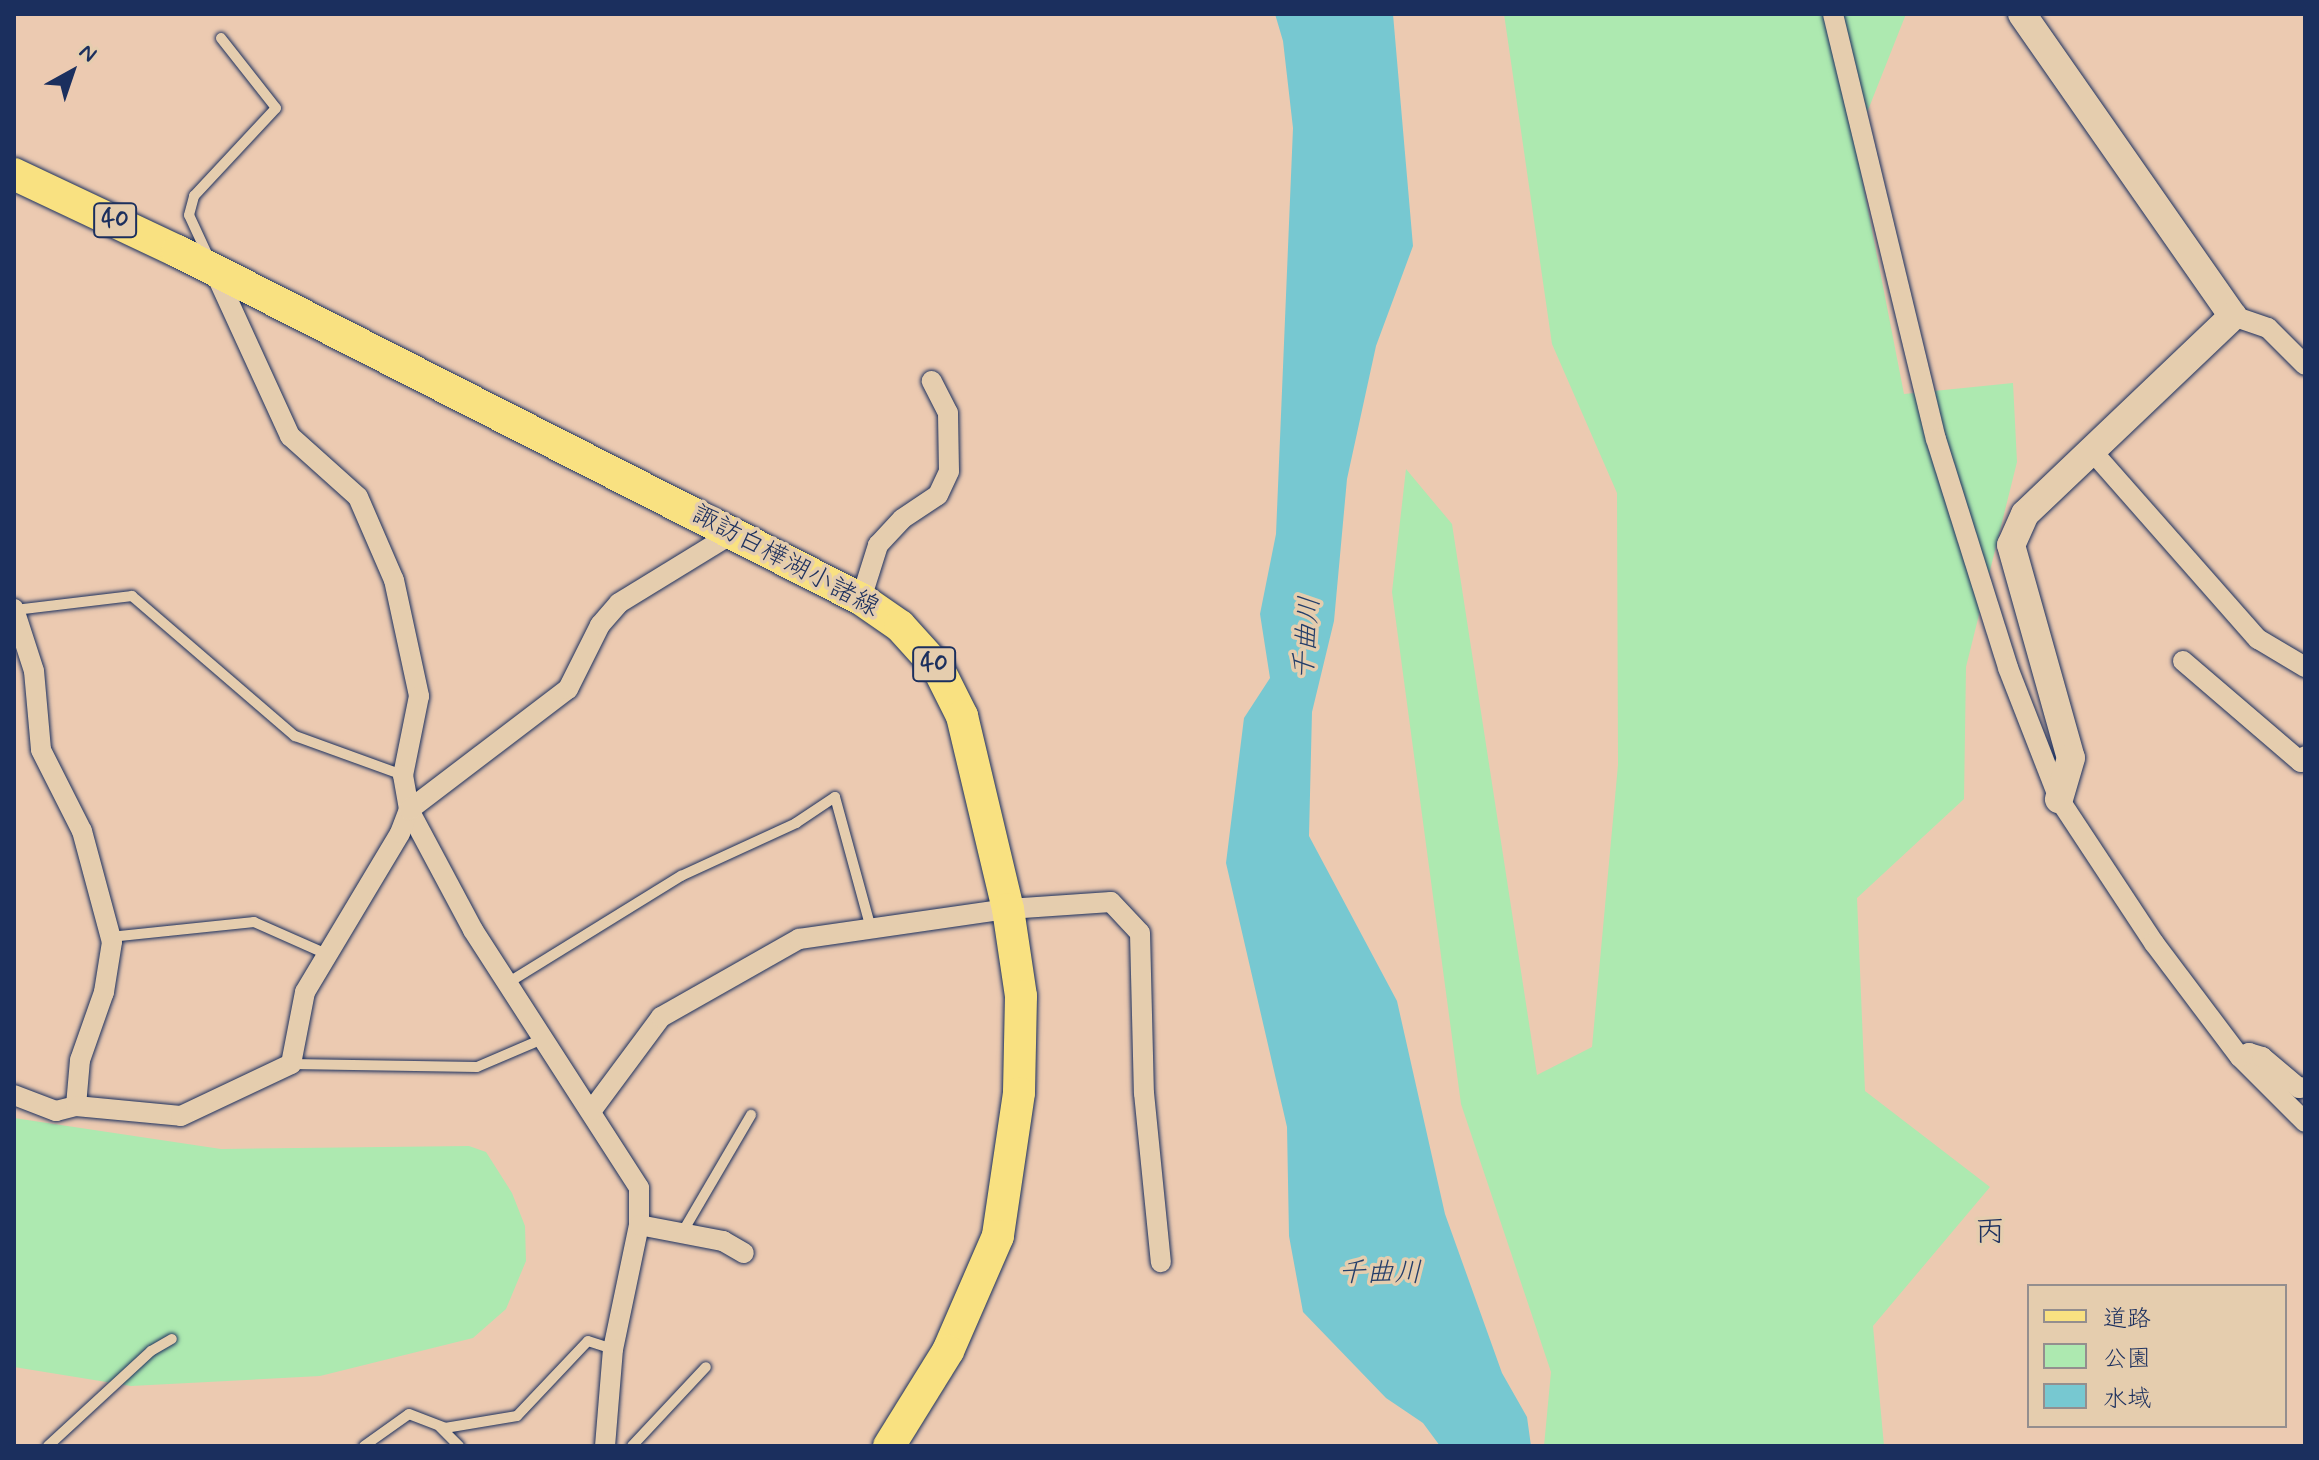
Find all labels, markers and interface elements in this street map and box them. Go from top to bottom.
north arrow [32,32,112,112]
text: N [73,38,102,69]
road number: 40 [93,200,137,240]
street label: 諏訪白樺湖小諸線 [686,499,884,625]
water label: 千曲川 [1288,595,1328,681]
road number: 40 [912,644,956,684]
district label: 丙 [1975,1215,2005,1251]
water label: 千曲川 [1338,1257,1422,1291]
legend [2027,1284,2287,1428]
text: 道路 [2103,1304,2151,1335]
text: 公園 [2103,1344,2151,1375]
text: 水域 [2103,1384,2151,1415]

